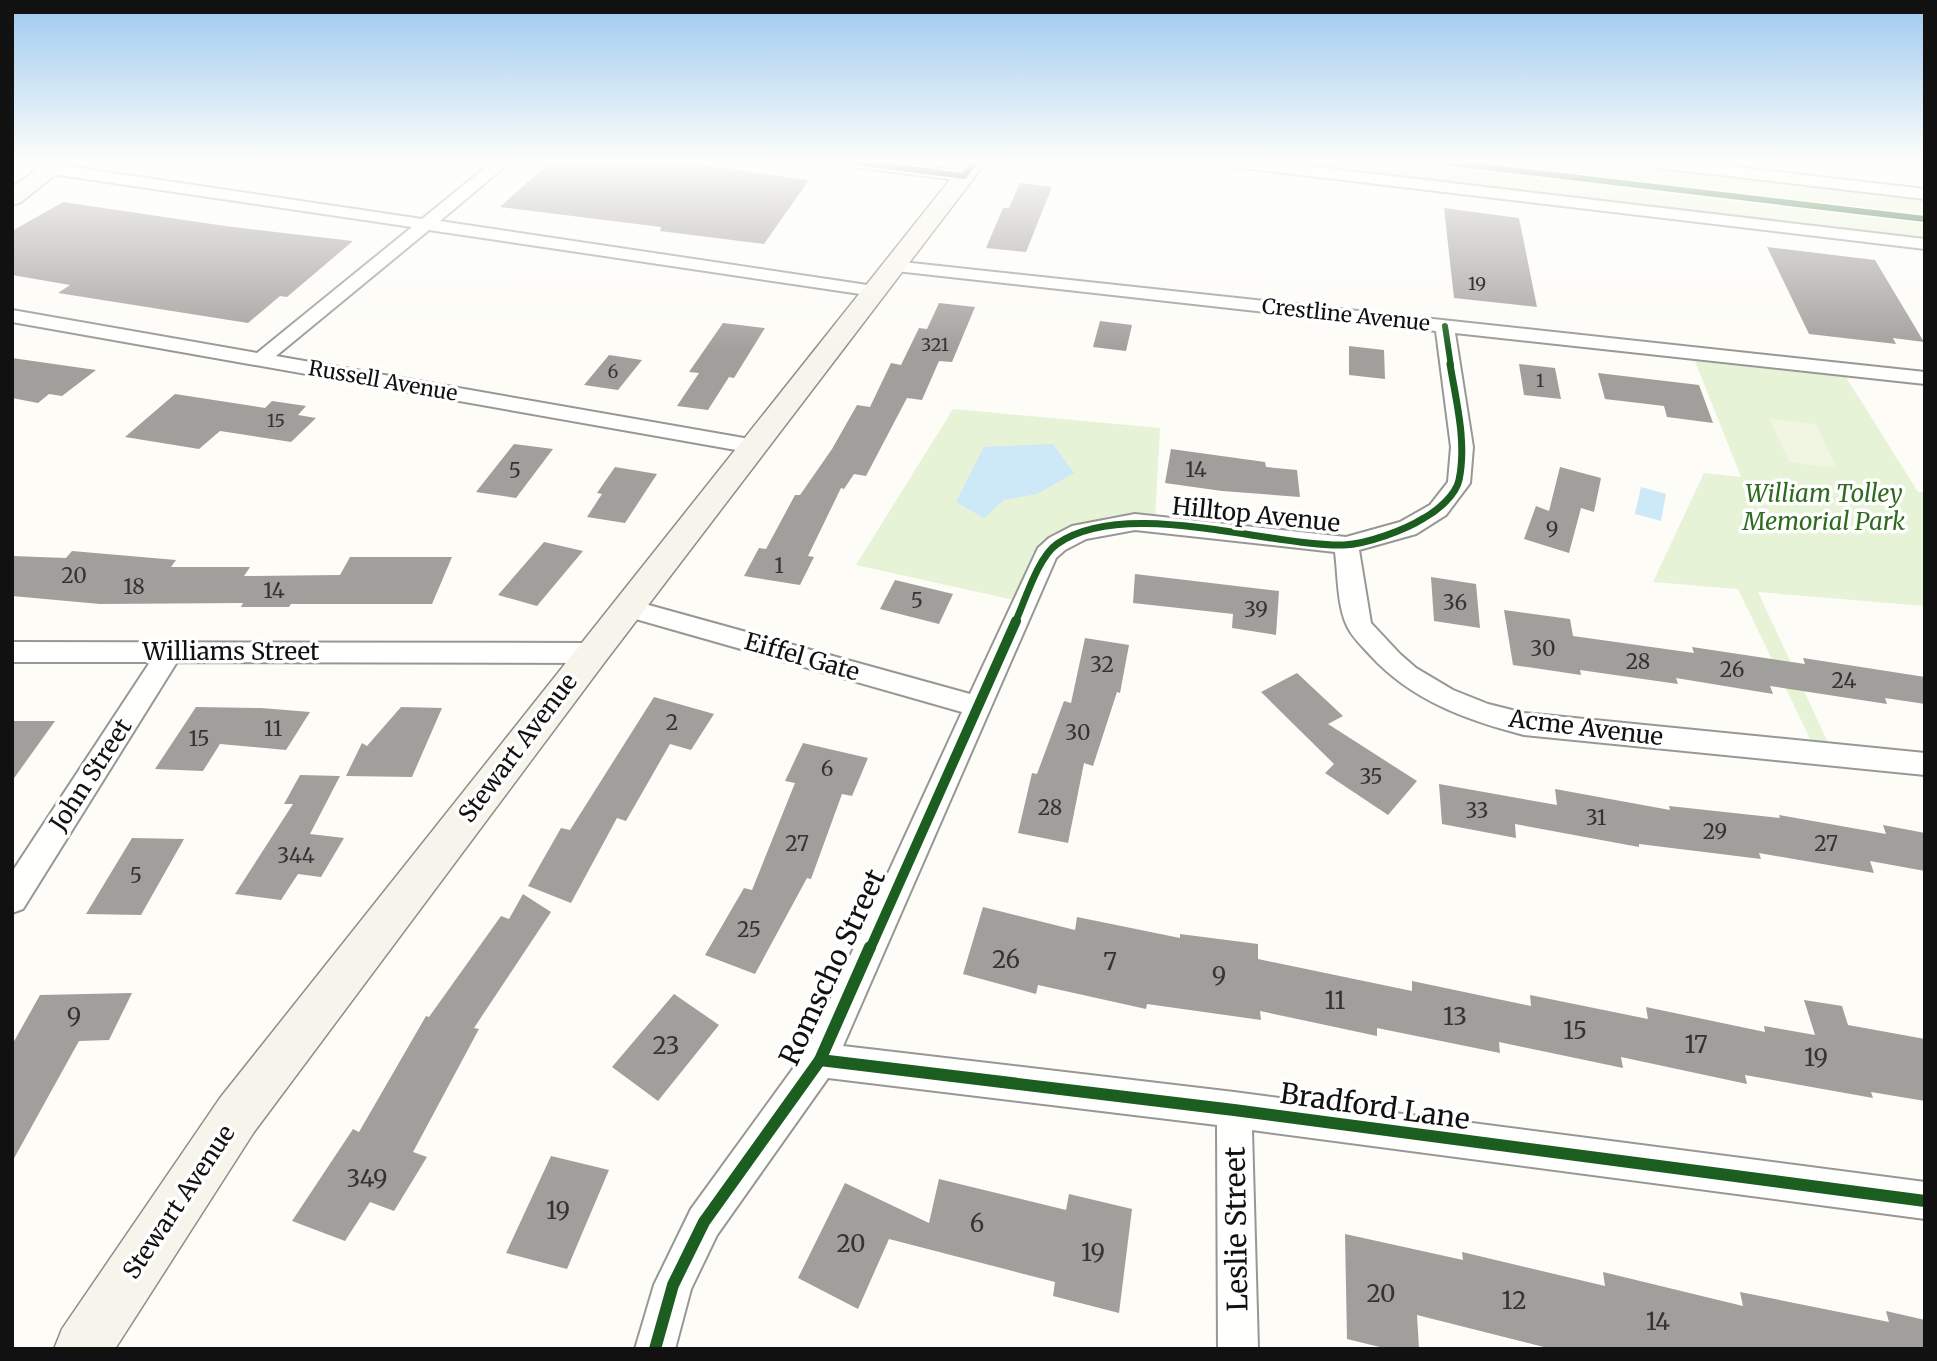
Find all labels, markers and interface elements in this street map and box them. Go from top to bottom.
house number: 19 [1468,272,1486,295]
street label: Crestline Avenue [1261,292,1431,337]
house number: 321 [921,333,949,356]
street label: Russell Avenue [307,354,460,407]
house number: 6 [608,360,619,383]
house number: 1 [1536,369,1544,392]
house number: 15 [267,409,285,432]
house number: 14 [1185,456,1207,483]
house number: 5 [509,457,521,484]
park label: William Tolley Memorial Park [1742,478,1905,537]
street label: Hilltop Avenue [1170,490,1342,539]
house number: 9 [1546,516,1558,543]
house number: 1 [774,552,784,579]
house number: 20 [61,562,87,589]
house number: 18 [123,573,145,600]
house number: 14 [263,577,285,604]
house number: 5 [911,587,923,614]
house number: 36 [1443,589,1467,616]
house number: 39 [1244,596,1268,623]
street label: Eiffel Gate [741,625,863,688]
house number: 30 [1530,635,1556,662]
street label: Williams Street [142,636,320,667]
house number: 28 [1626,648,1650,675]
house number: 32 [1090,651,1114,678]
house number: 26 [1720,656,1744,683]
street label: Stewart Avenue [451,667,584,828]
house number: 24 [1832,667,1856,694]
street label: Acme Avenue [1506,703,1665,752]
house number: 2 [666,709,678,736]
street label: John Street [42,712,139,838]
house number: 11 [264,715,282,742]
house number: 30 [1065,719,1091,746]
house number: 15 [188,725,210,752]
house number: 6 [821,755,833,782]
house number: 35 [1359,763,1383,790]
house number: 28 [1038,794,1062,821]
house number: 33 [1465,797,1489,824]
house number: 31 [1586,804,1606,831]
house number: 29 [1703,818,1727,845]
house number: 27 [785,830,809,857]
house number: 27 [1814,830,1838,857]
house number: 344 [277,842,315,869]
house number: 5 [130,862,142,889]
street label: Romscho Street [771,863,893,1071]
house number: 25 [737,916,761,943]
house number: 26 [992,944,1020,975]
house number: 7 [1103,946,1117,977]
house number: 9 [1212,960,1226,991]
house number: 11 [1325,985,1346,1016]
house number: 9 [67,1001,81,1032]
house number: 13 [1443,1001,1467,1032]
house number: 15 [1563,1015,1587,1046]
house number: 17 [1684,1029,1708,1060]
house number: 23 [652,1030,680,1061]
house number: 19 [1804,1042,1828,1073]
street label: Bradford Lane [1278,1075,1472,1137]
street label: Stewart Avenue [116,1119,241,1285]
street label: Leslie Street [1217,1146,1255,1312]
house number: 349 [346,1163,388,1194]
house number: 19 [546,1195,570,1226]
house number: 6 [970,1208,984,1239]
house number: 20 [836,1228,866,1259]
house number: 19 [1081,1237,1105,1268]
house number: 20 [1366,1278,1396,1309]
house number: 12 [1502,1285,1526,1316]
house number: 14 [1646,1306,1670,1337]

